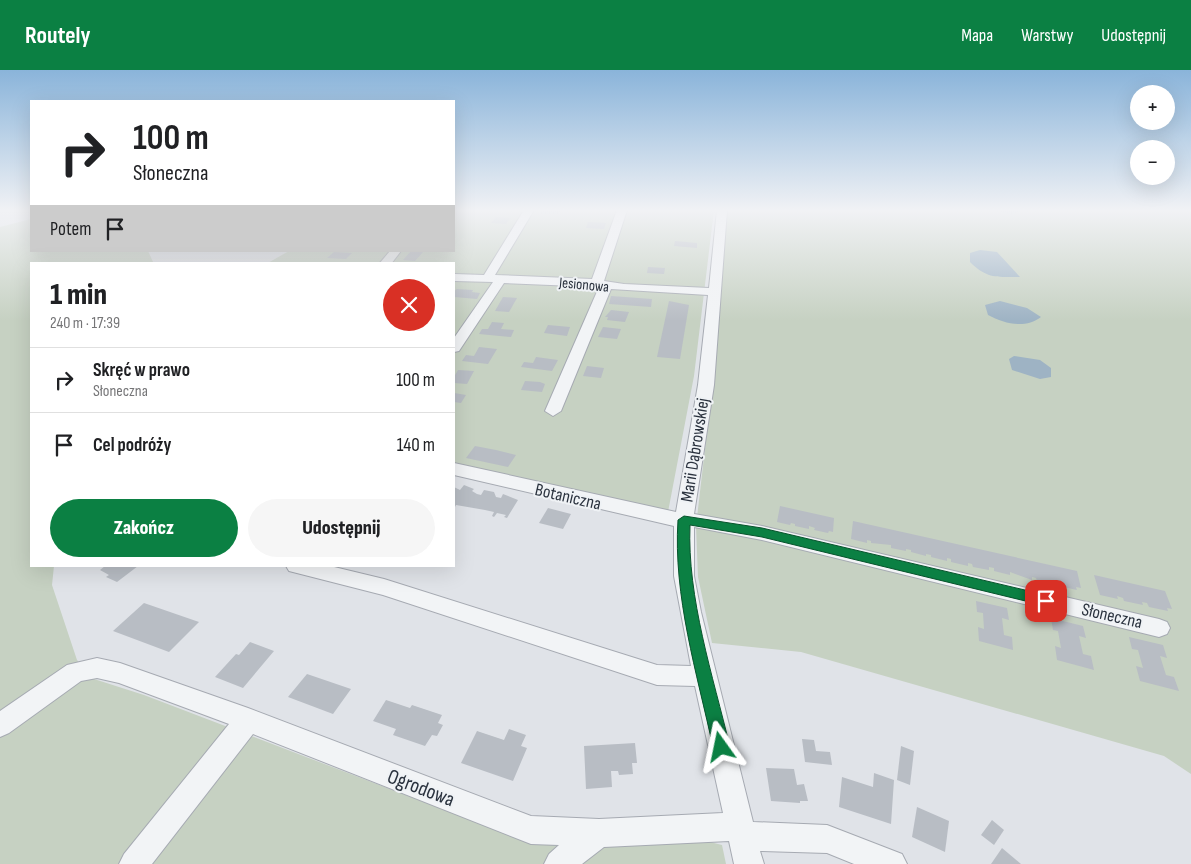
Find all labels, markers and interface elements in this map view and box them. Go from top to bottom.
text: Routely [25,21,90,50]
text: Mapa [961,25,993,46]
text: Warstwy [1021,25,1073,46]
text: Udostępnij [1101,25,1166,46]
map controls [1130,85,1175,185]
button: + [1130,85,1175,130]
text: 100 m [133,117,209,160]
icon: right [50,120,115,185]
button: − [1130,140,1175,185]
text: Słoneczna [133,160,208,187]
icon: arrive [101,215,129,243]
text: Potem [50,218,91,241]
street label: Jesionowa [557,273,610,297]
text: 1 min [50,277,107,313]
button: close [383,279,435,331]
text: 240 m · 17:39 [50,314,120,333]
text: Skręć w prawo [93,359,190,382]
icon: right [50,366,78,394]
text: 100 m [396,369,435,392]
text: Słoneczna [93,382,148,401]
street label: Marii Dąbrowskiej [676,397,714,503]
icon: arrive [50,431,78,459]
text: Cel podróży [93,434,171,457]
text: 140 m [397,434,435,457]
street label: Botaniczna [533,479,603,515]
button: Zakończ [50,499,238,557]
button: Udostępnij [248,499,435,557]
pin [1025,580,1067,622]
icon: arrive [1032,587,1060,615]
street label: Słoneczna [1080,599,1144,633]
position arrow [694,720,746,772]
street label: Ogrodowa [384,764,458,812]

